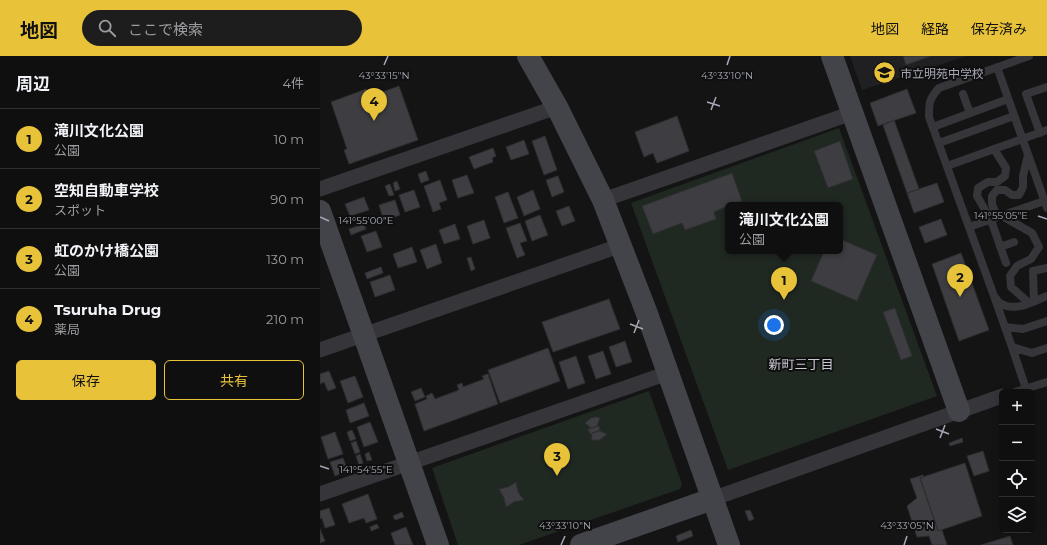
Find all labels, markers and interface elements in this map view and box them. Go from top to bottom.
search box [82,10,362,46]
icon: search [96,17,118,39]
text: 地図 [20,19,58,42]
text: ここで検索 [128,20,203,39]
text: 地図 [871,20,899,38]
text: 経路 [921,20,949,38]
text: 保存済み [971,20,1027,38]
school or university icon: 市立明苑中学校 [872,60,898,86]
place label: 市立明苑中学校 [900,66,984,81]
text: 43°33'15"N [358,69,410,82]
text: 43°33'10"N [701,69,753,82]
text: 周辺 [16,74,50,94]
text: 4件 [282,75,304,91]
pin: 4 [361,88,387,121]
text: 滝川文化公園 [54,121,144,140]
text: 1 [26,131,32,147]
text: 10 m [274,131,304,147]
text: 公園 [54,142,80,158]
text: 空知自動車学校 [54,181,159,200]
text: 2 [25,191,33,207]
text: 90 m [270,191,304,207]
text: スポット [54,202,106,218]
popup [725,202,843,254]
text: 141°55'05"E [974,209,1028,222]
text: 滝川文化公園 [739,210,829,229]
text: 141°55'00"E [339,214,394,227]
text: 公園 [739,231,765,247]
text: 虹のかけ橋公園 [54,241,159,260]
text: 3 [25,251,33,267]
text: 130 m [266,251,304,267]
text: 公園 [54,262,80,278]
pin: 2 [947,264,973,297]
pin: 1 [771,267,797,300]
text: Tsuruha Drug [54,300,161,319]
text: 4 [25,311,33,327]
text: 210 m [266,311,304,327]
your location [764,315,784,335]
text: 薬局 [54,321,80,337]
district label: 新町三丁目 [768,356,834,372]
button: 保存 [16,360,156,400]
button: 共有 [164,360,304,400]
map controls [999,389,1035,533]
button: + [999,389,1035,425]
button: − [999,425,1035,461]
pin: 3 [544,443,570,476]
button: locate [999,461,1035,497]
text: 141°54'55"E [339,463,393,476]
button: layers [999,497,1035,533]
text: 43°33'10"N [539,519,591,532]
text: 43°33'05"N [880,519,934,532]

